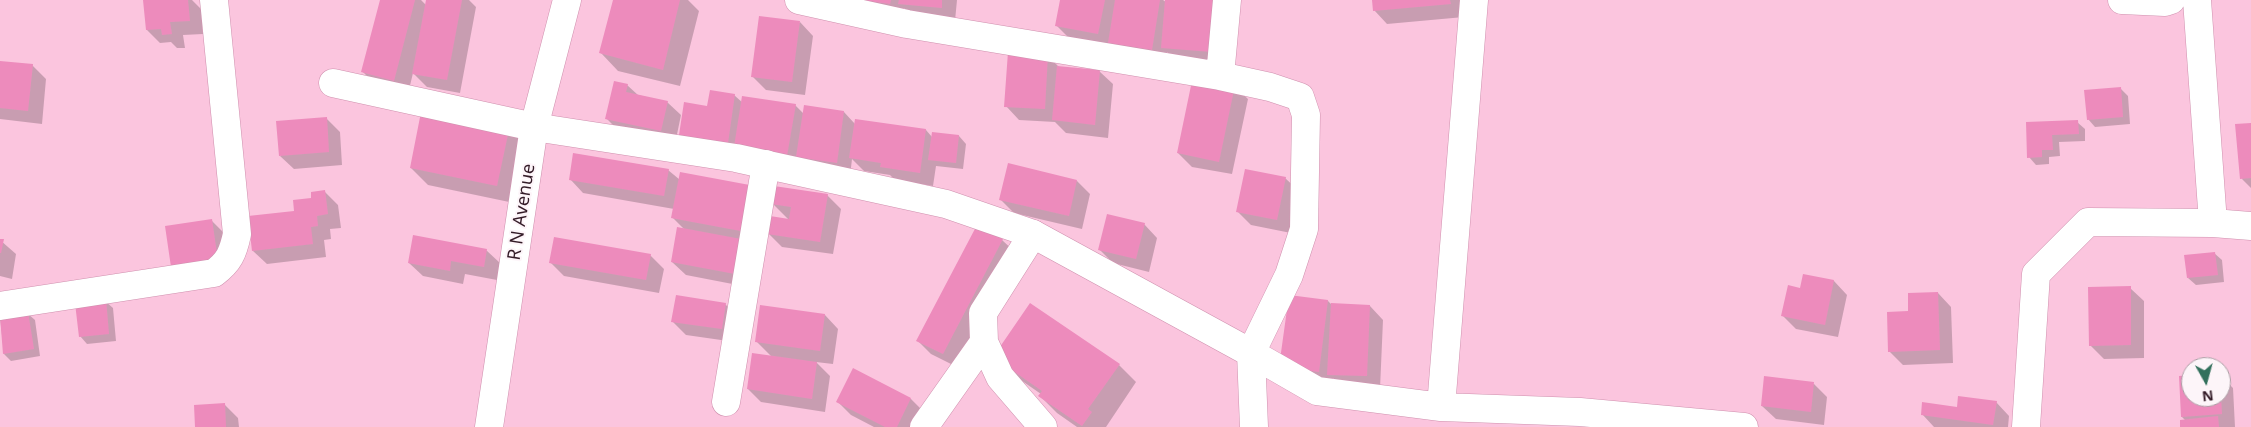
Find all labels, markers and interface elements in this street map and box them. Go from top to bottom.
street label: R N Avenue [504,162,540,262]
north arrow [2181,357,2231,407]
text: N [2201,386,2215,407]

